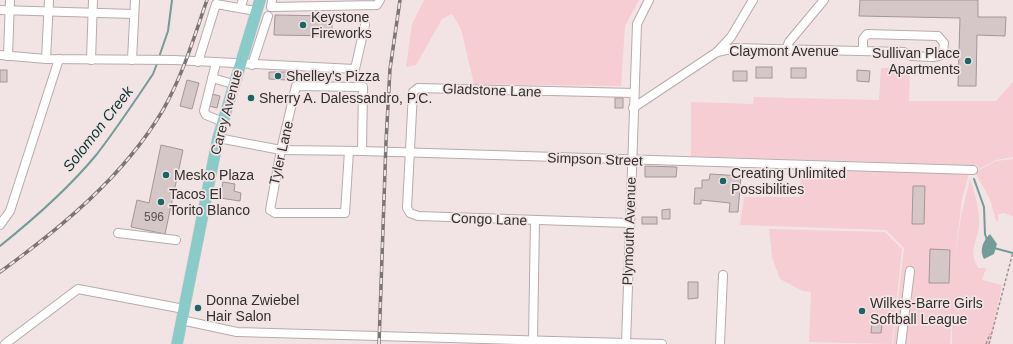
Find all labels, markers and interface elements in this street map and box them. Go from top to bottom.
place label: Keystone Fireworks [311,9,372,41]
marker: Keystone Fireworks [298,20,308,30]
street label: Claymont Avenue [729,43,839,59]
place label: Sullivan Place Apartments [872,45,960,77]
marker: Sullivan Place Apartments [963,56,973,66]
street label: Carey Avenue [207,67,245,156]
place label: Shelley's Pizza [286,68,380,84]
marker: Shelley's Pizza [273,71,283,81]
street label: Gladstone Lane [442,80,542,100]
water label: Solomon Creek [59,82,137,175]
place label: Sherry A. Dalessandro, P.C. [259,90,432,106]
marker: Sherry A. Dalessandro, P.C. [246,93,256,103]
street label: Tyler Lane [266,119,296,187]
street label: Simpson Street [547,149,643,169]
place label: Creating Unlimited Possibilities [731,165,846,197]
place label: Mesko Plaza [174,167,254,183]
marker: Mesko Plaza [161,170,171,180]
street label: Plymouth Avenue [619,176,639,286]
marker: Creating Unlimited Possibilities [718,176,728,186]
place label: Tacos El Torito Blanco [169,186,250,218]
marker: Tacos El Torito Blanco [156,197,166,207]
house number: 596 [144,210,164,224]
street label: Congo Lane [451,210,528,228]
place label: Donna Zwiebel Hair Salon [206,292,299,324]
place label: Wilkes-Barre Girls Softball League [870,295,983,327]
marker: Donna Zwiebel Hair Salon [193,303,203,313]
marker: Wilkes-Barre Girls Softball League [857,306,867,316]

